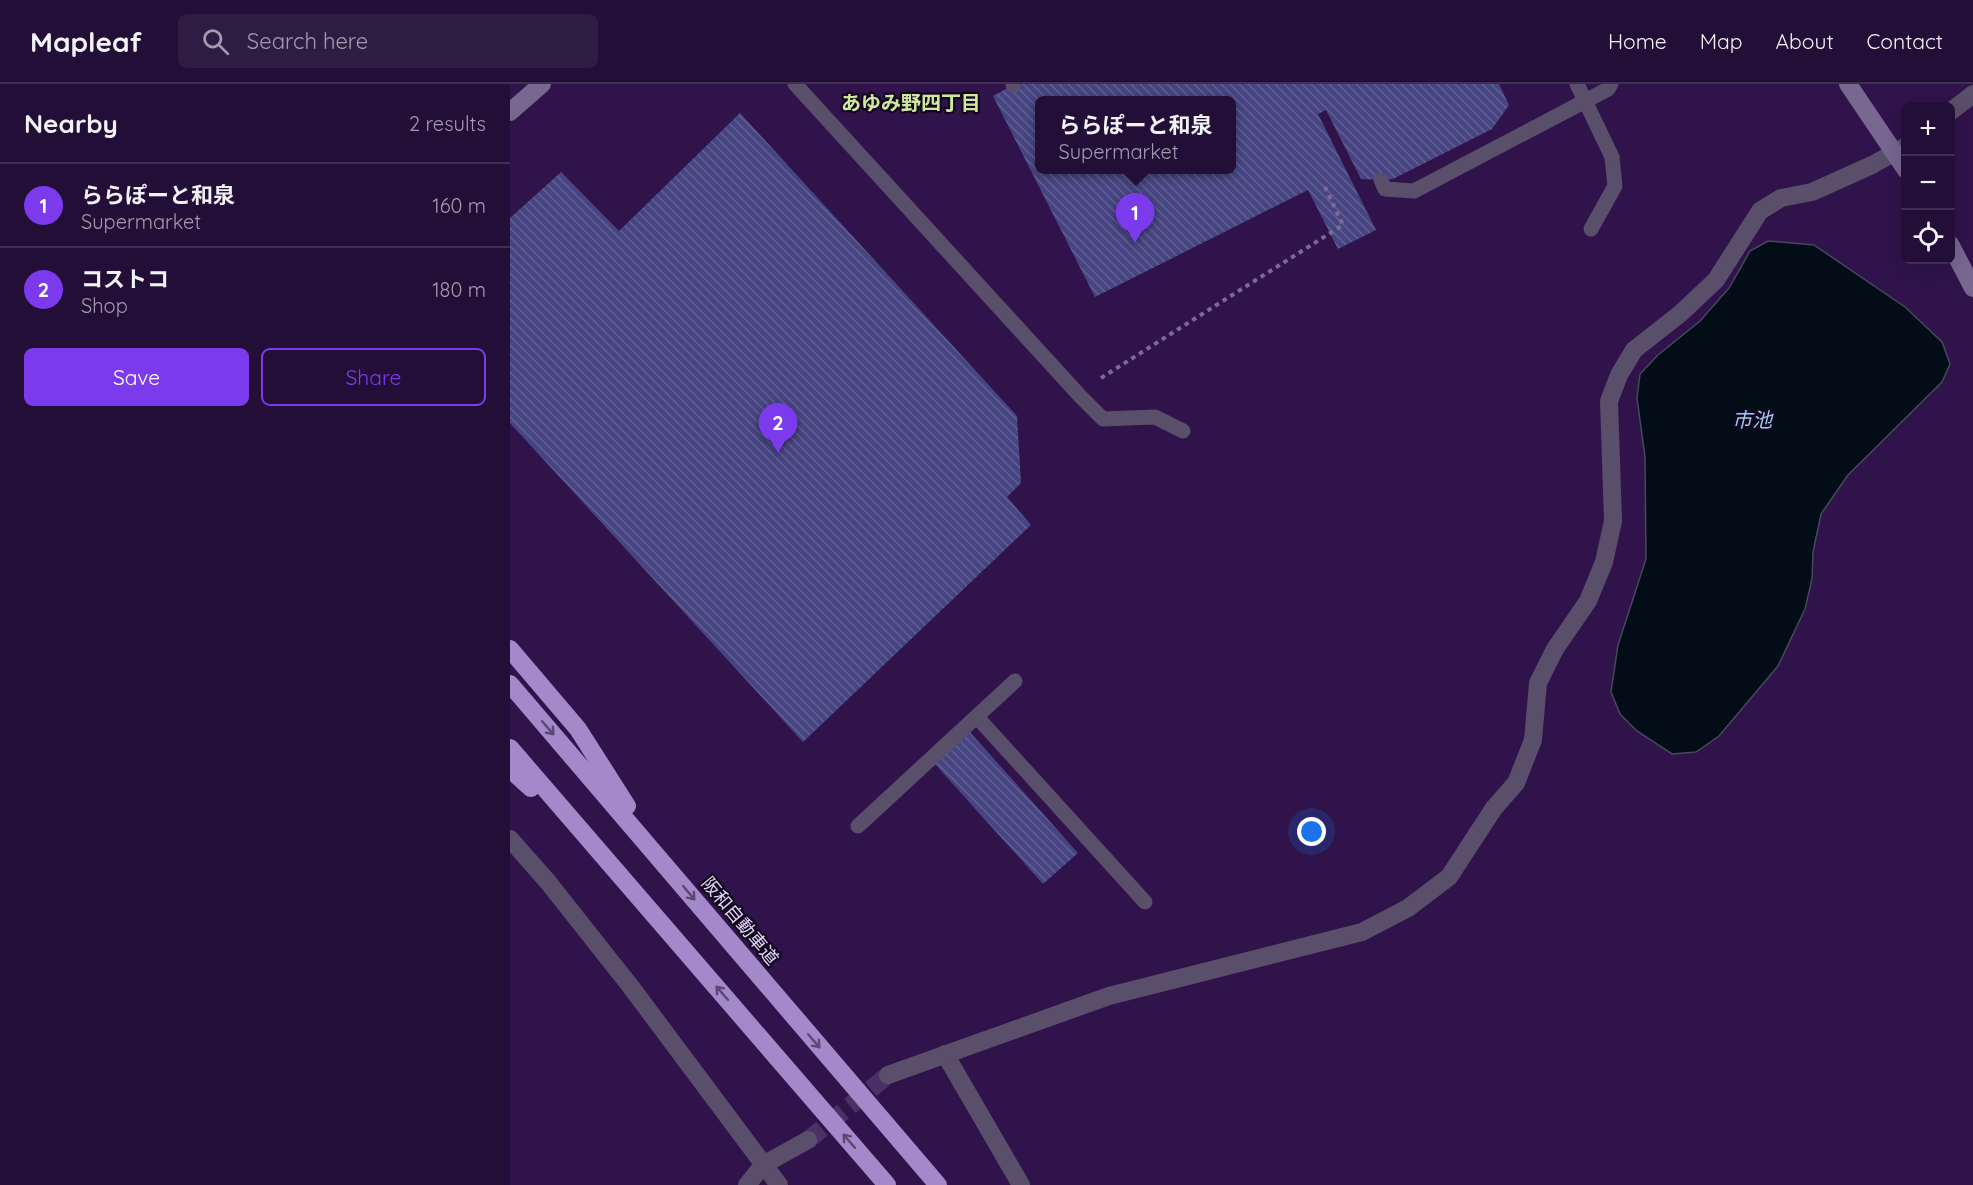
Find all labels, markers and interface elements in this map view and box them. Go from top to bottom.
search box [178,14,598,68]
text: Mapleaf [30,24,142,59]
icon: search [199,25,232,58]
text: Search here [247,27,368,55]
text: Home [1608,28,1667,54]
text: Map [1700,28,1743,54]
text: About [1776,28,1834,54]
text: Contact [1867,28,1943,54]
district label: あゆみ野四丁目 [841,90,981,115]
popup [1035,96,1236,174]
map controls [1901,102,1955,264]
button: + [1901,102,1955,156]
text: Nearby [24,107,118,140]
text: 2 results [409,111,486,136]
text: ららぽーと和泉 [1058,111,1213,139]
text: Supermarket [1058,139,1179,164]
button: − [1901,156,1955,210]
text: ららぽーと和泉 [81,181,235,209]
text: 1 [40,193,47,218]
text: 160 m [432,193,486,218]
pin: 1 [1116,194,1154,243]
text: Supermarket [81,209,201,234]
button: locate [1901,210,1955,264]
text: コストコ [81,265,169,293]
text: 2 [38,277,49,302]
text: 180 m [432,277,486,302]
text: Shop [81,293,128,318]
button: Save [24,348,249,406]
button: Share [261,348,486,406]
pin: 2 [758,404,798,453]
water label: 市池 [1732,407,1774,432]
one-way arrow [541,720,555,735]
your location [1297,817,1326,846]
street label: 阪和自動車道 [697,872,784,969]
one-way arrow [682,884,695,900]
one-way arrow [715,986,729,1001]
one-way arrow [807,1033,821,1049]
one-way arrow [842,1134,856,1149]

